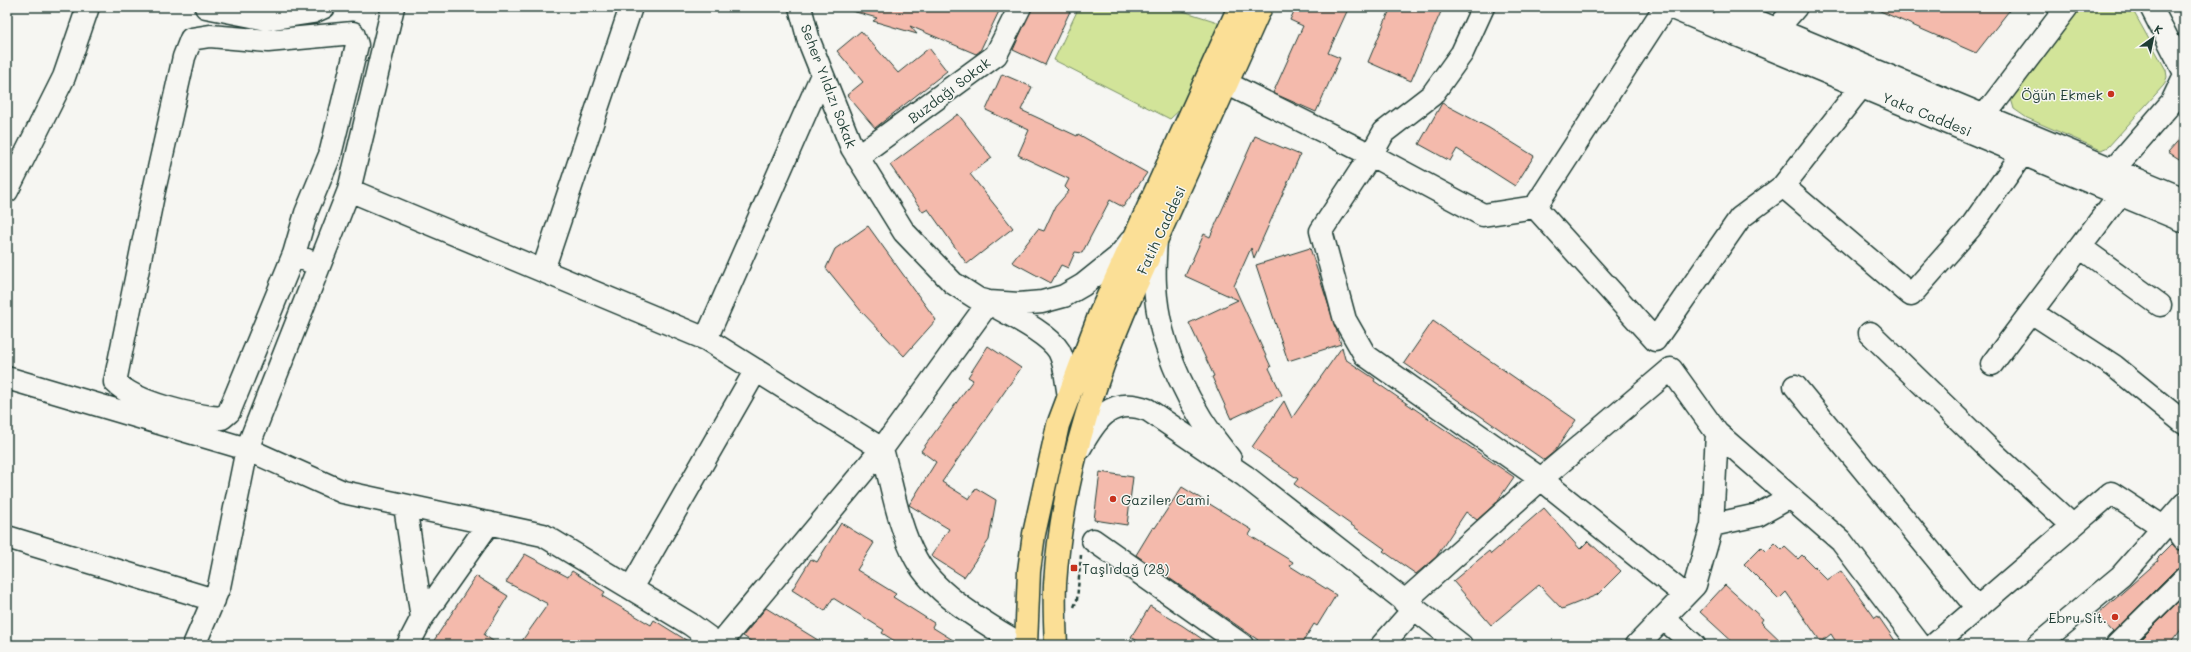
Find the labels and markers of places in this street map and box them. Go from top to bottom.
place label: Öğün Ekmek [2021,85,2103,104]
marker: Öğün Ekmek [2106,89,2116,99]
place label: Gaziler Cami [1121,490,1210,509]
marker: Gaziler Cami [1108,494,1118,504]
place label: Taşlıdağ (28) [1082,559,1169,578]
marker: Taşlıdağ (28) [1069,563,1079,573]
place label: Ebru Sit. [2048,608,2107,627]
marker: Ebru Sit. [2110,612,2120,622]

